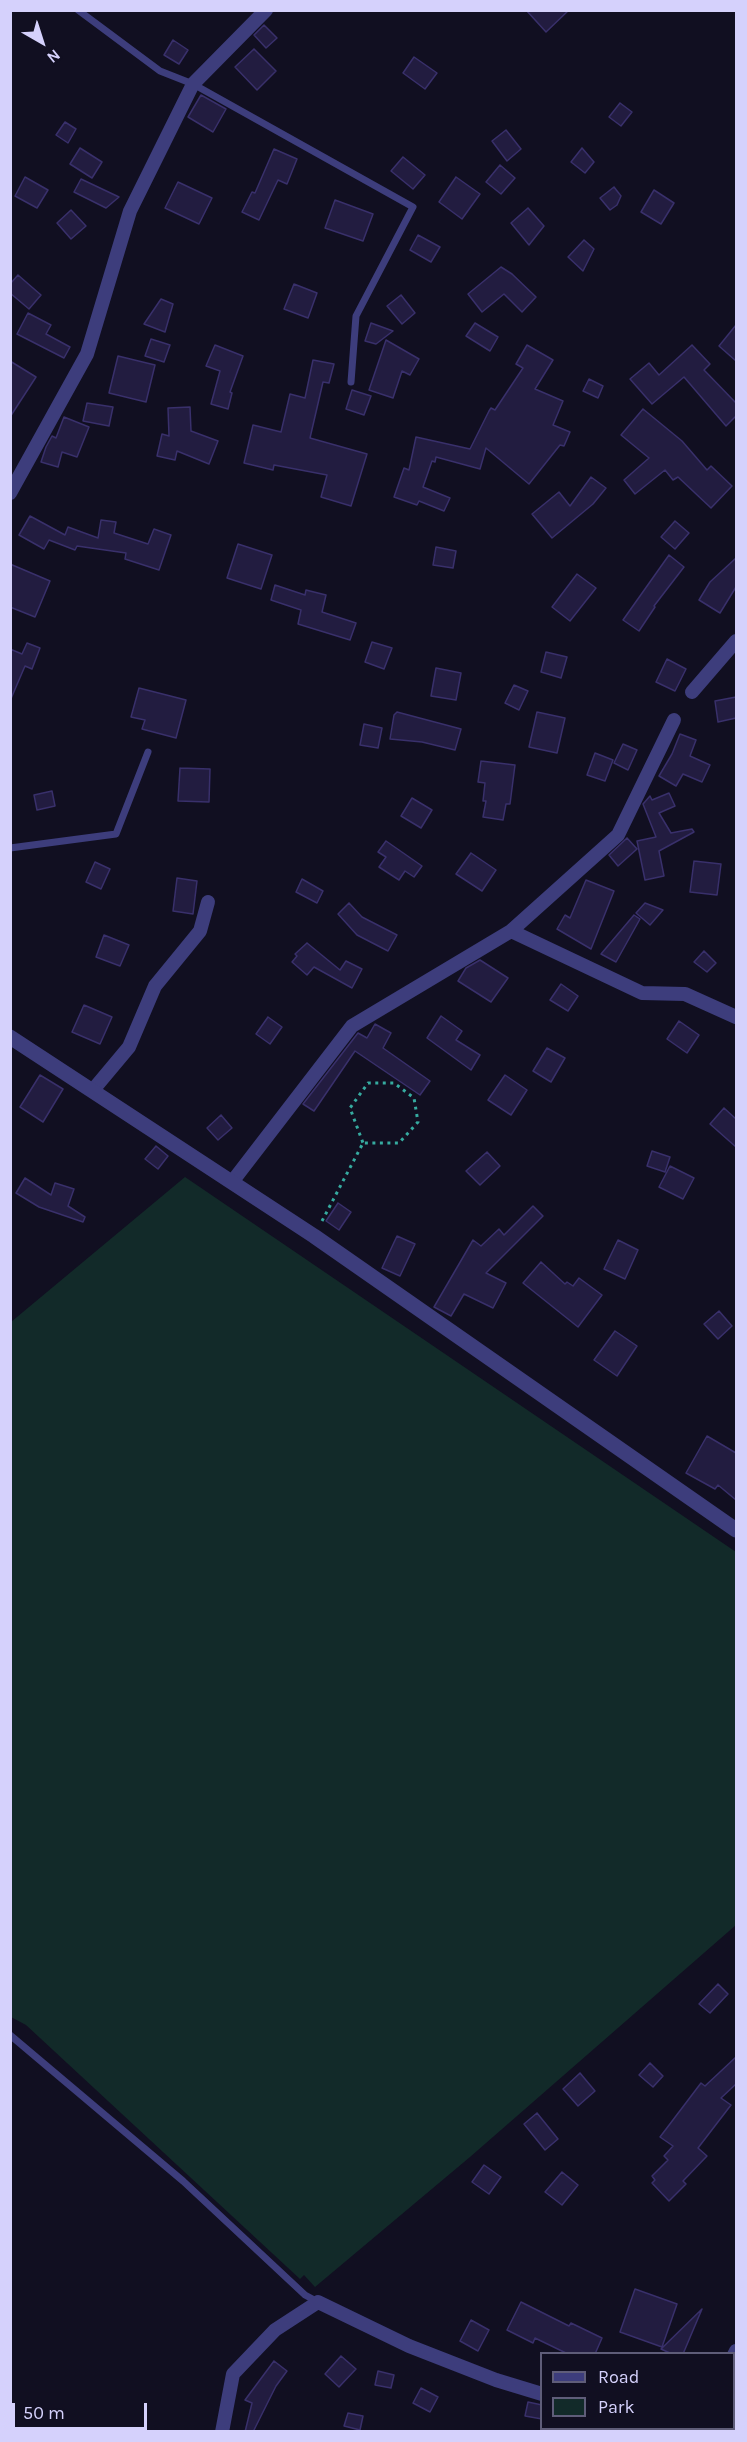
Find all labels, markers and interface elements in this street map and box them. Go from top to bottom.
north arrow [12,12,72,72]
text: N [43,45,64,67]
legend [540,2352,735,2430]
text: Road [598,2366,639,2388]
scale bar [15,2391,150,2429]
text: Park [598,2396,635,2418]
text: 50 m [23,2402,65,2424]

